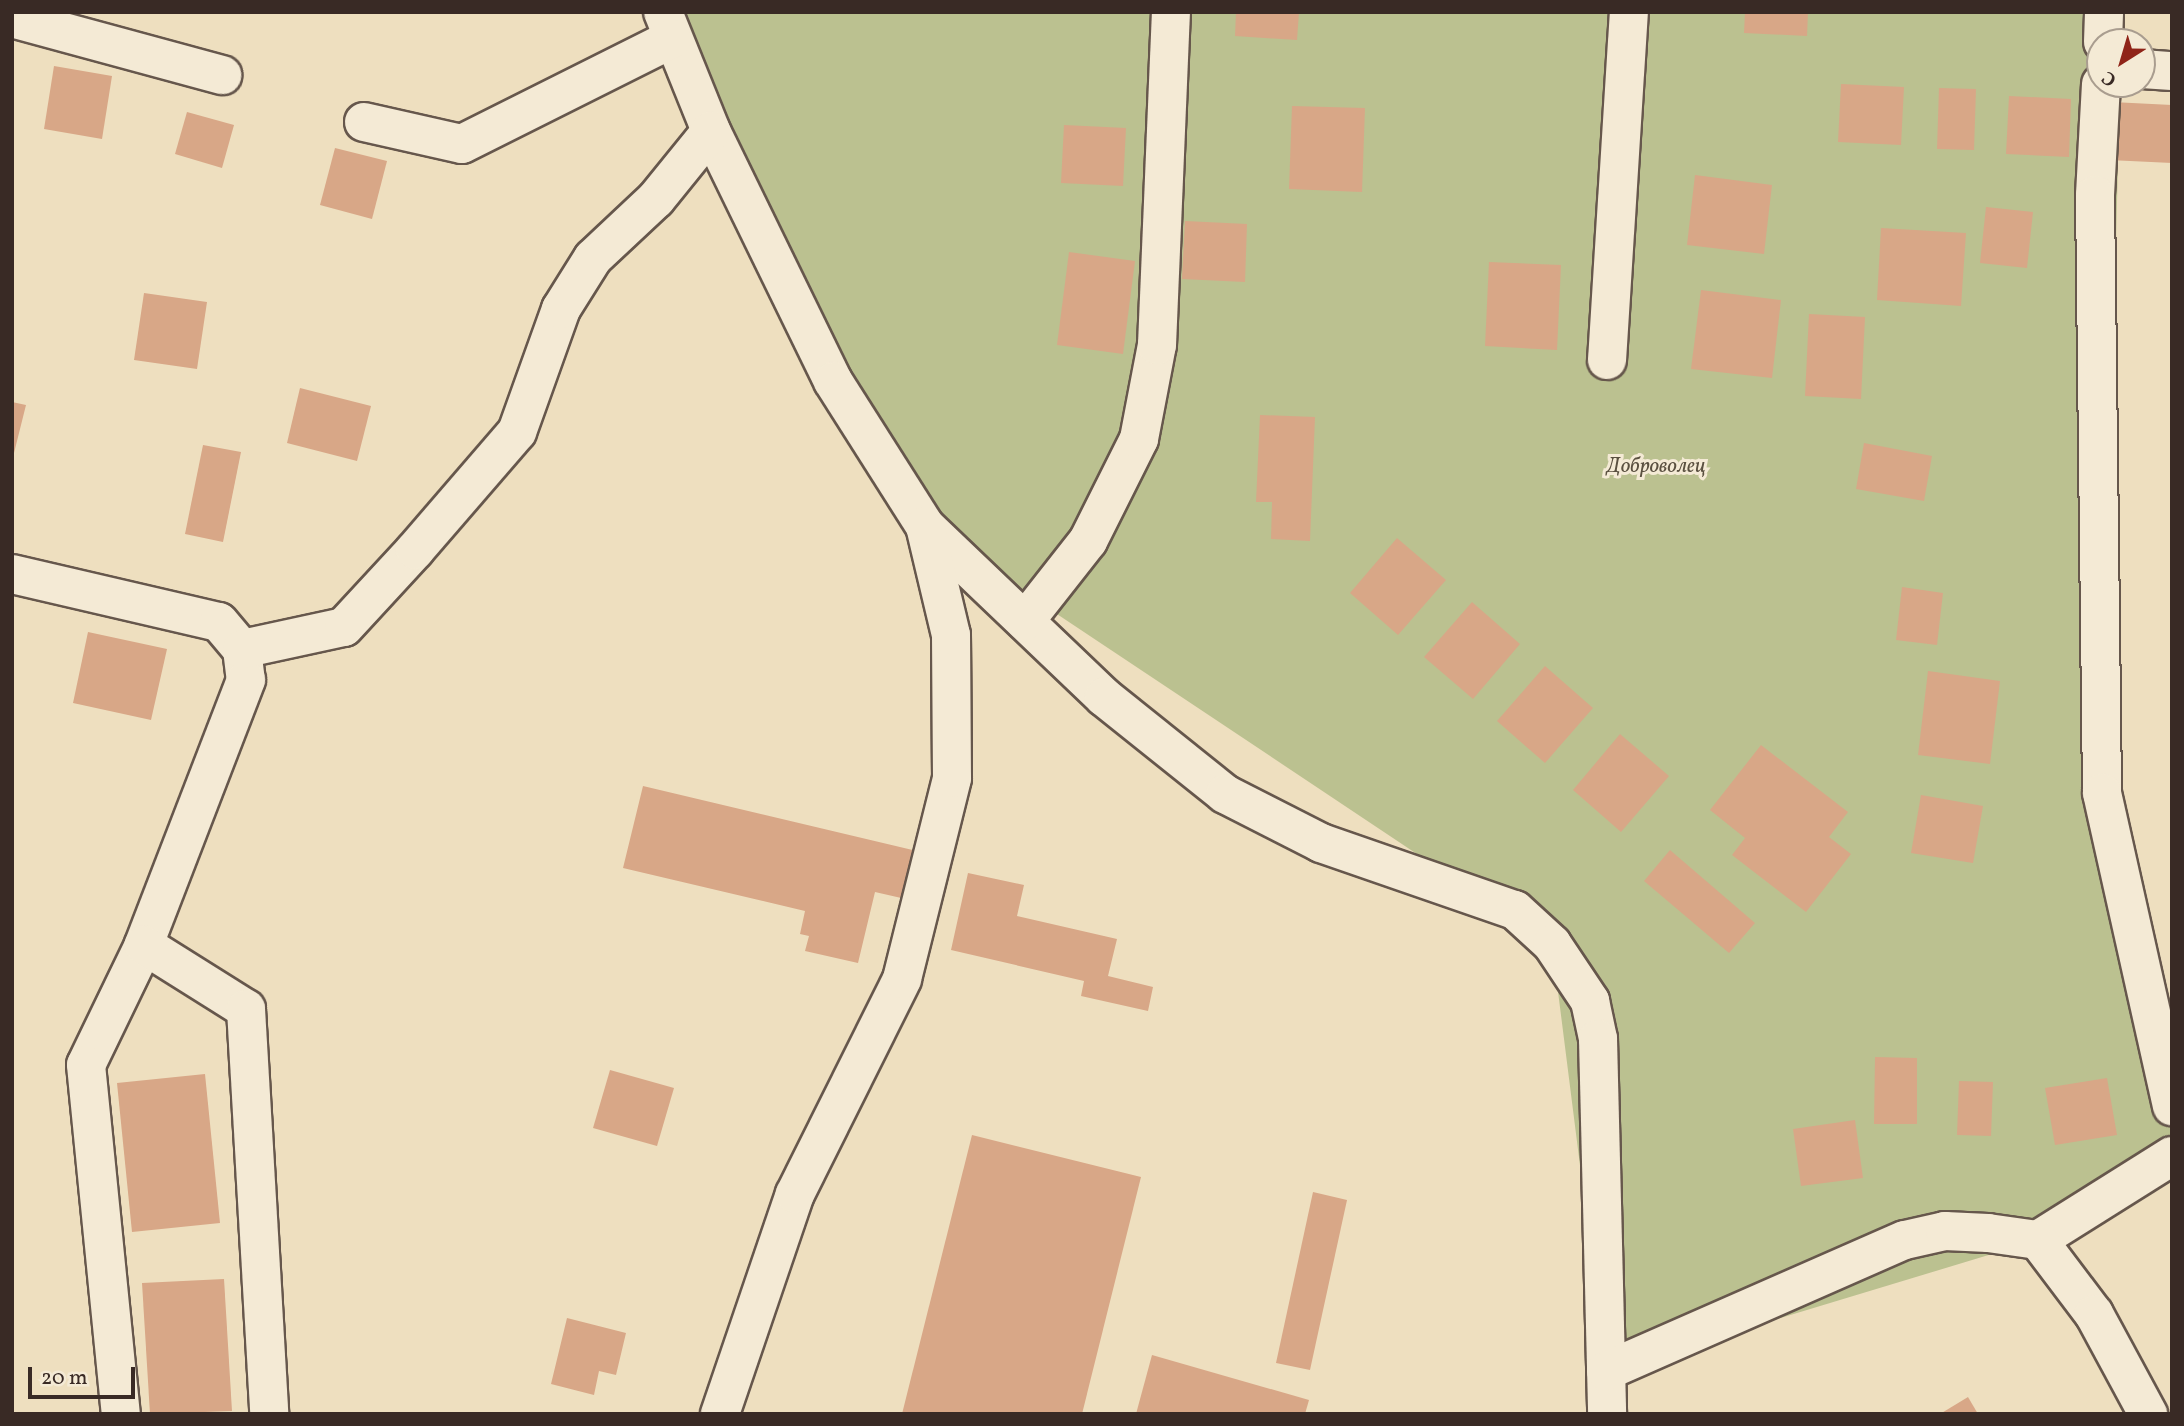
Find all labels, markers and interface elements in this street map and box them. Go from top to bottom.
north arrow [2086,28,2156,98]
text: С [2097,64,2122,92]
park label: Доброволец [1607,454,1705,480]
scale bar [32,1352,138,1396]
text: 20 m [41,1364,87,1393]

